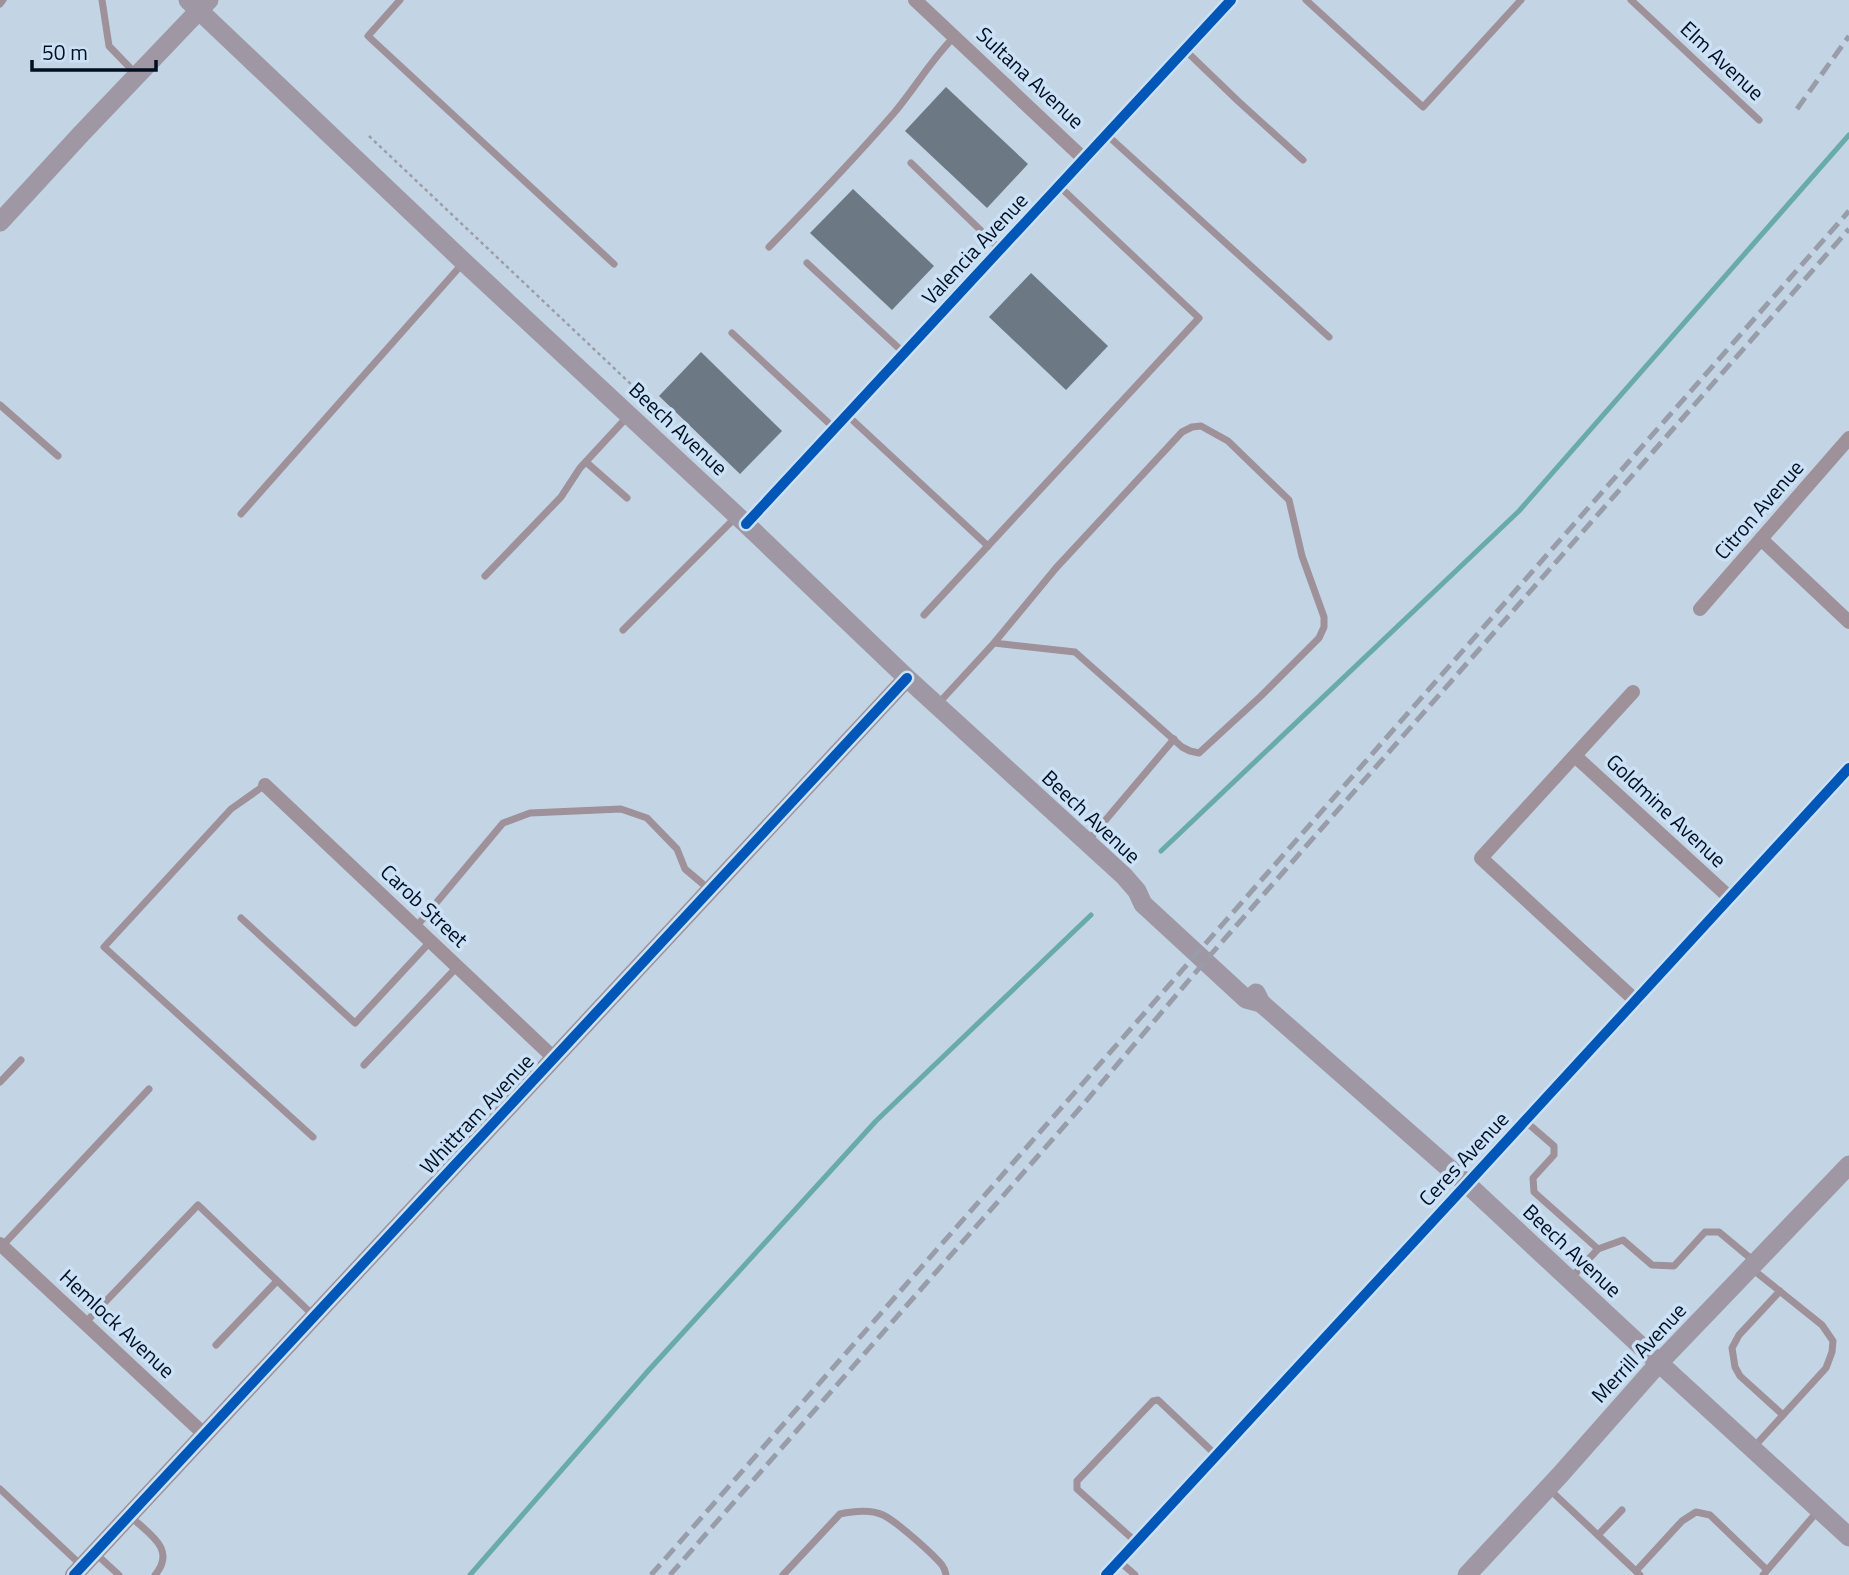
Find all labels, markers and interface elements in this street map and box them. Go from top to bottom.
street label: Elm Avenue [1674,13,1772,108]
street label: Sultana Avenue [970,19,1092,136]
scale bar [32,28,156,72]
text: 50 m [42,36,88,68]
street label: Valencia Avenue [914,185,1035,312]
street label: Beech Avenue [622,374,735,483]
street label: Citron Avenue [1706,452,1811,566]
street label: Goldmine Avenue [1599,746,1734,875]
street label: Beech Avenue [1035,762,1148,871]
street label: Carob Street [374,856,476,955]
street label: Whittram Avenue [412,1046,541,1181]
street label: Ceres Avenue [1411,1104,1516,1213]
street label: Beech Avenue [1516,1196,1629,1305]
street label: Hemlock Avenue [53,1261,183,1385]
street label: Merrill Avenue [1583,1295,1693,1410]

